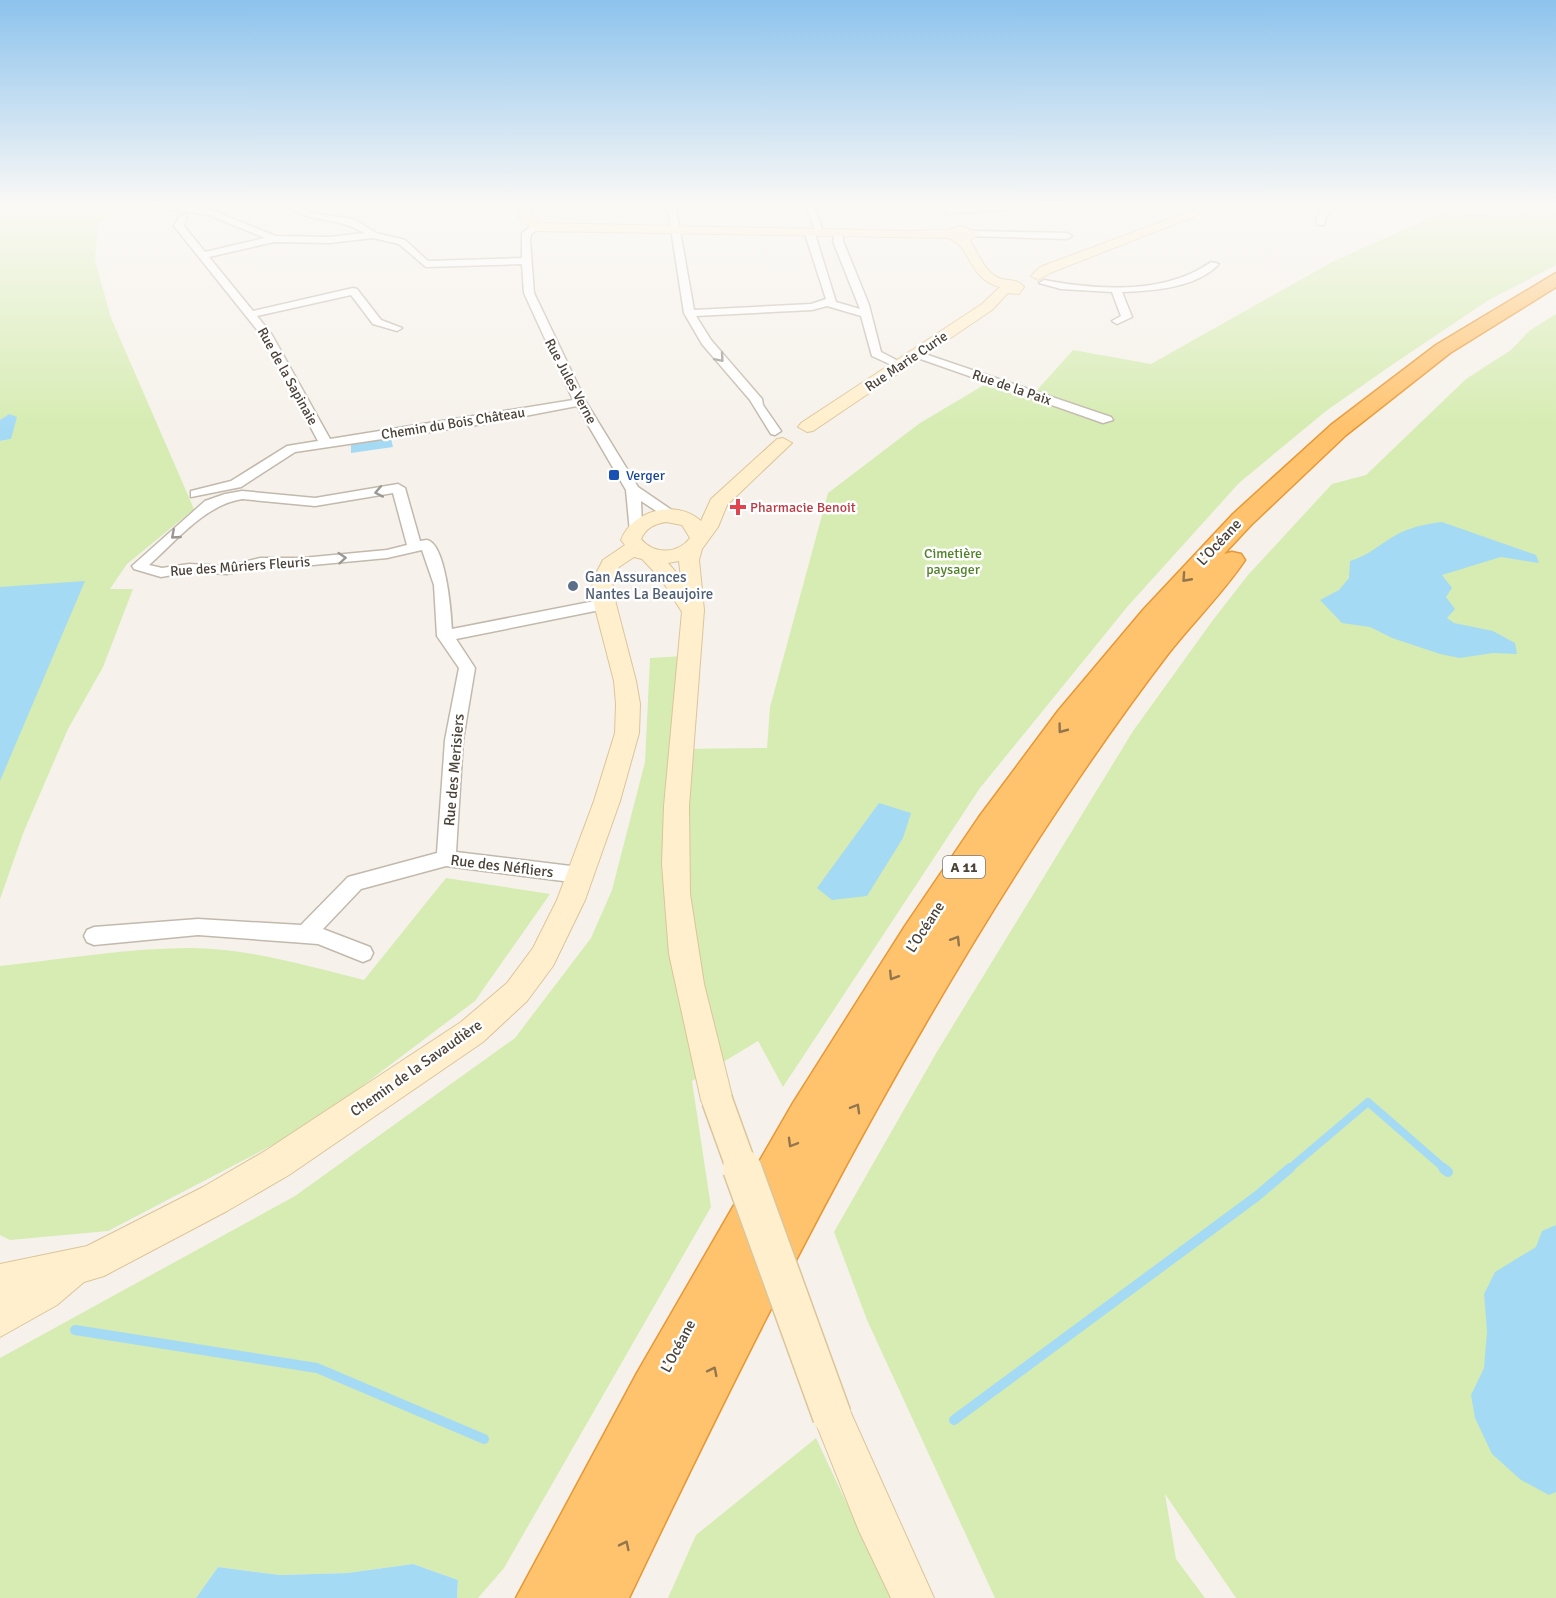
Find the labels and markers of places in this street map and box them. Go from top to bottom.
place label: Verger [626,467,666,484]
marker: Verger [607,468,621,482]
place label: Pharmacie Benoit [750,499,856,516]
marker: Pharmacie Benoit [731,500,745,514]
place label: Gan Assurances Nantes La Beaujoire [585,568,713,603]
marker: Gan Assurances Nantes La Beaujoire [566,579,580,593]

